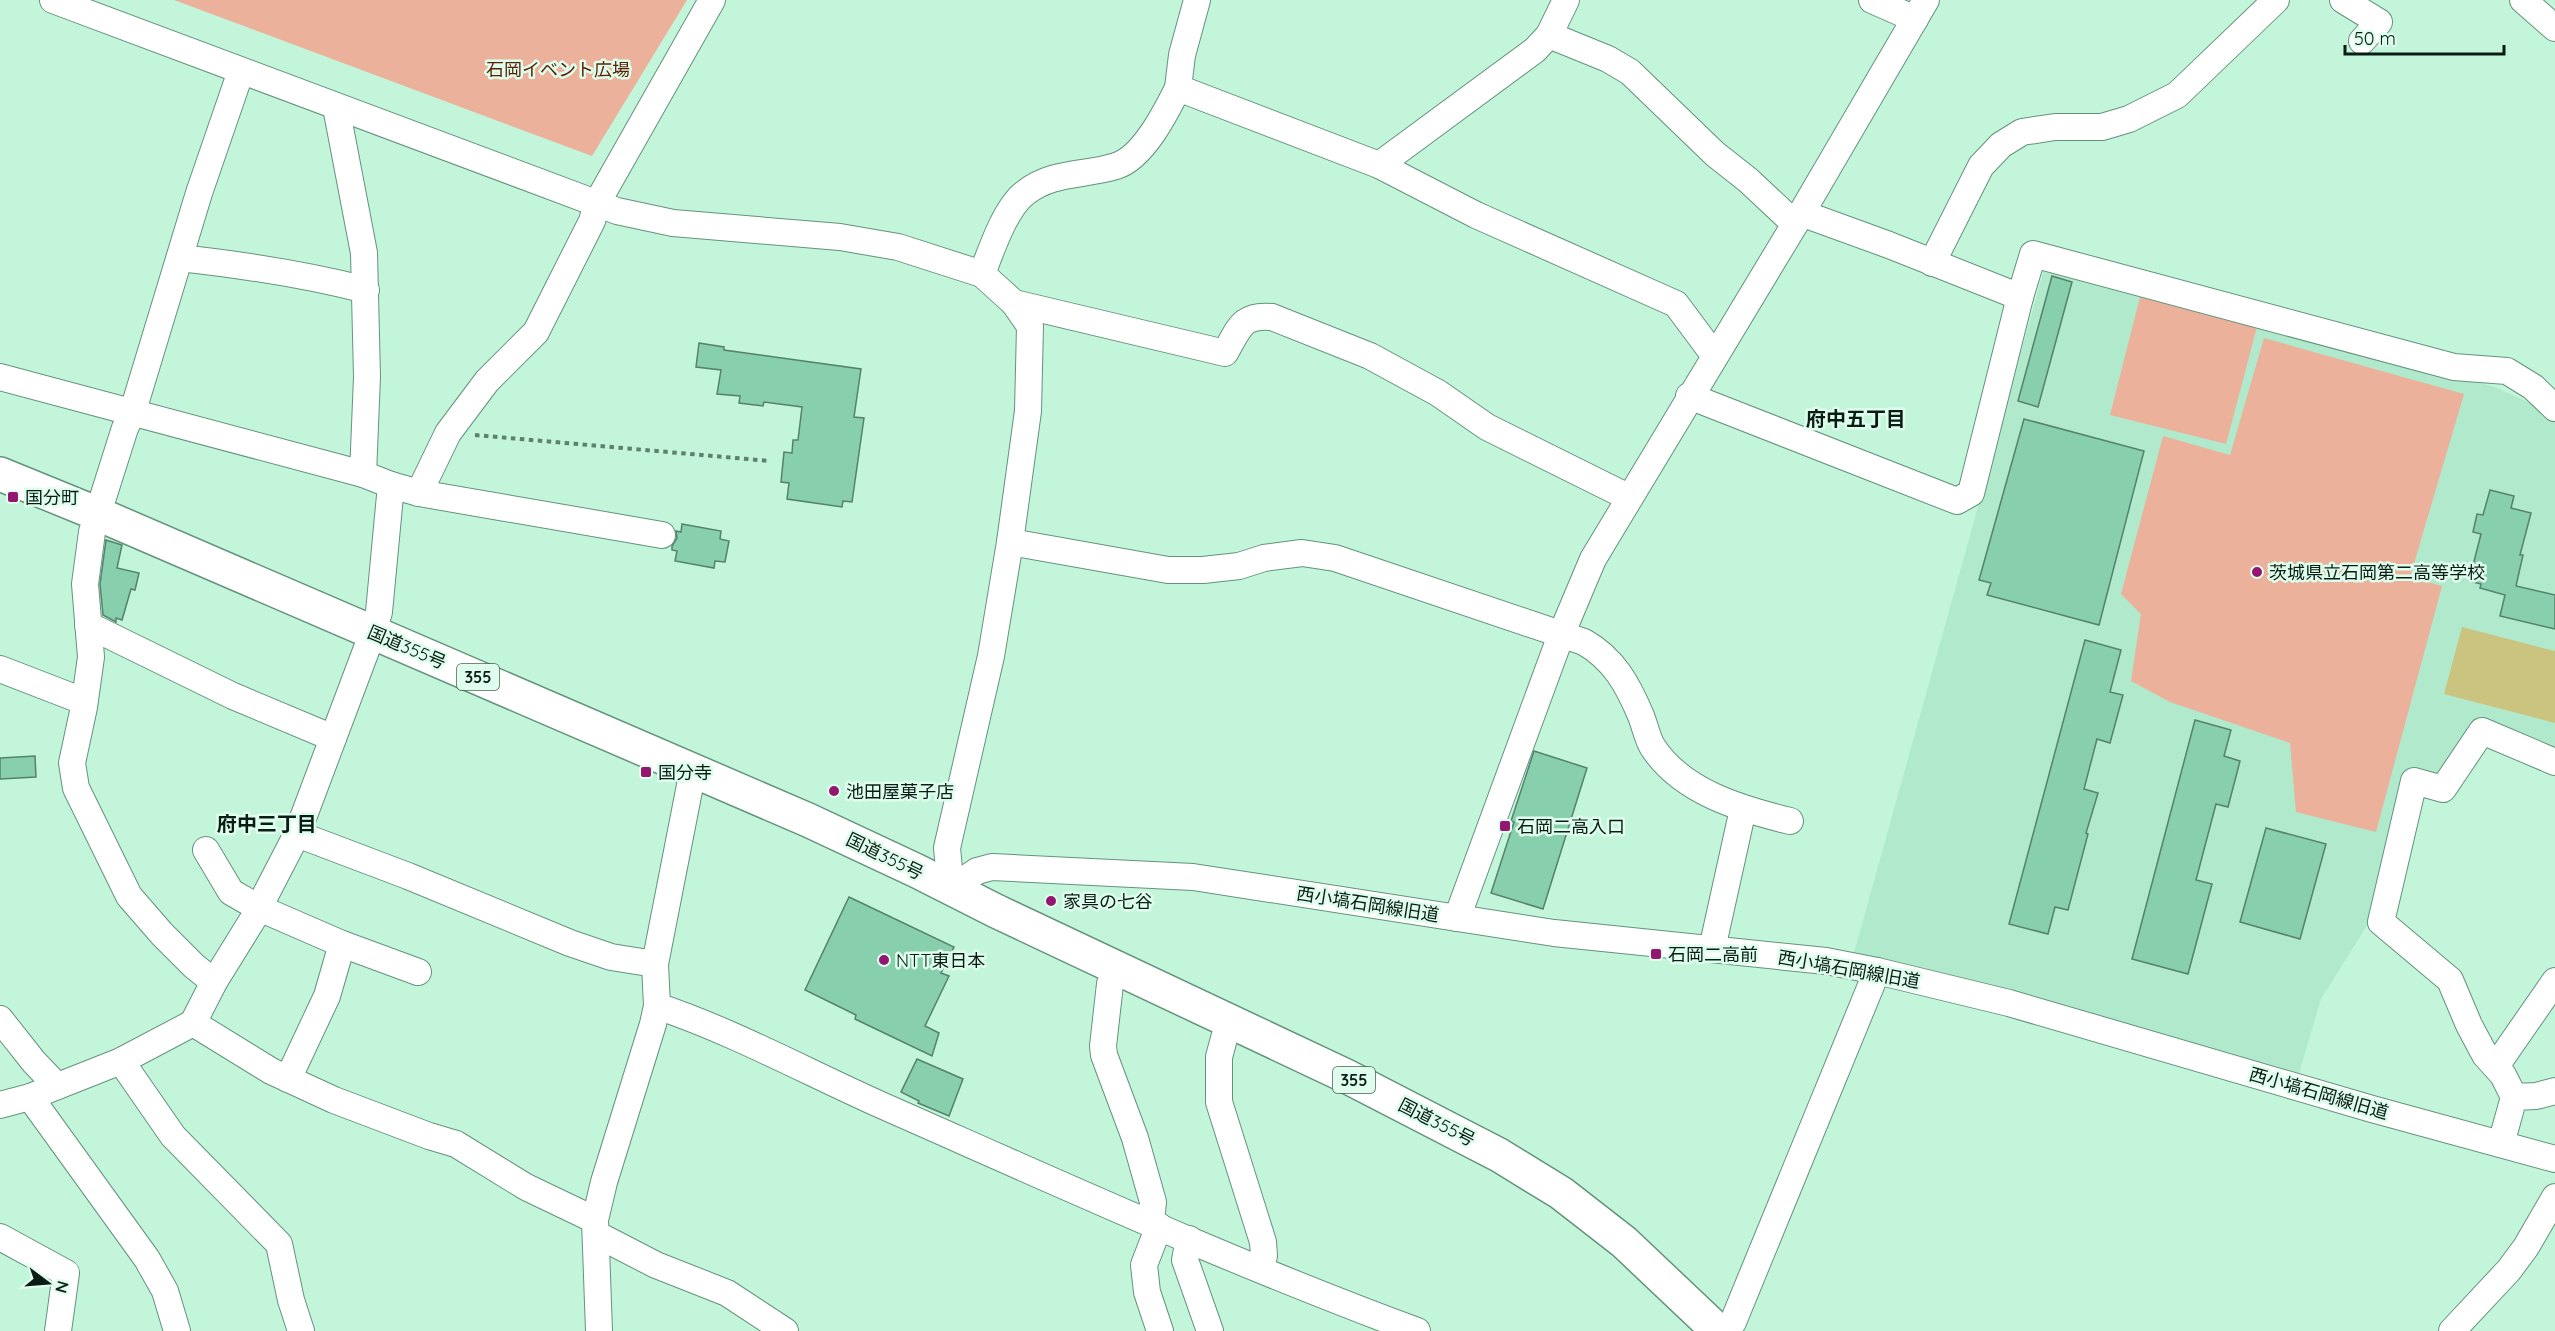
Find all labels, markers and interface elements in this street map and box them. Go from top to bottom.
scale bar [2345,18,2504,56]
text: 50 m [2354,27,2396,50]
park label: 石岡イベント広場 [486,58,630,81]
district label: 府中五丁目 [1806,406,1906,431]
place label: 国分町 [25,486,79,509]
marker: 国分町 [6,490,20,504]
place label: 茨城県立石岡第二高等学校 [2269,561,2485,584]
marker: 茨城県立石岡第二高等学校 [2250,565,2264,579]
street label: 国道355号 [364,620,450,674]
road number: 355 [457,664,499,690]
place label: 国分寺 [658,761,712,784]
marker: 国分寺 [639,765,653,779]
place label: 池田屋菓子店 [846,780,954,803]
marker: 池田屋菓子店 [827,784,841,798]
district label: 府中三丁目 [217,811,317,836]
place label: 石岡二高入口 [1517,815,1625,838]
marker: 石岡二高入口 [1498,819,1512,833]
street label: 国道355号 [843,827,927,885]
street label: 西小塙石岡線旧道 [1295,881,1441,927]
place label: 家具の七谷 [1063,890,1153,913]
marker: 家具の七谷 [1044,894,1058,908]
place label: 石岡二高前 [1668,943,1758,966]
street label: 西小塙石岡線旧道 [1776,945,1922,993]
marker: 石岡二高前 [1649,947,1663,961]
place label: NTT東日本 [896,949,985,972]
marker: NTT東日本 [877,953,891,967]
street label: 西小塙石岡線旧道 [2247,1062,2391,1124]
road number: 355 [1333,1067,1375,1093]
street label: 国道355号 [1395,1093,1479,1151]
north arrow [18,1253,78,1313]
text: N [51,1279,74,1296]

